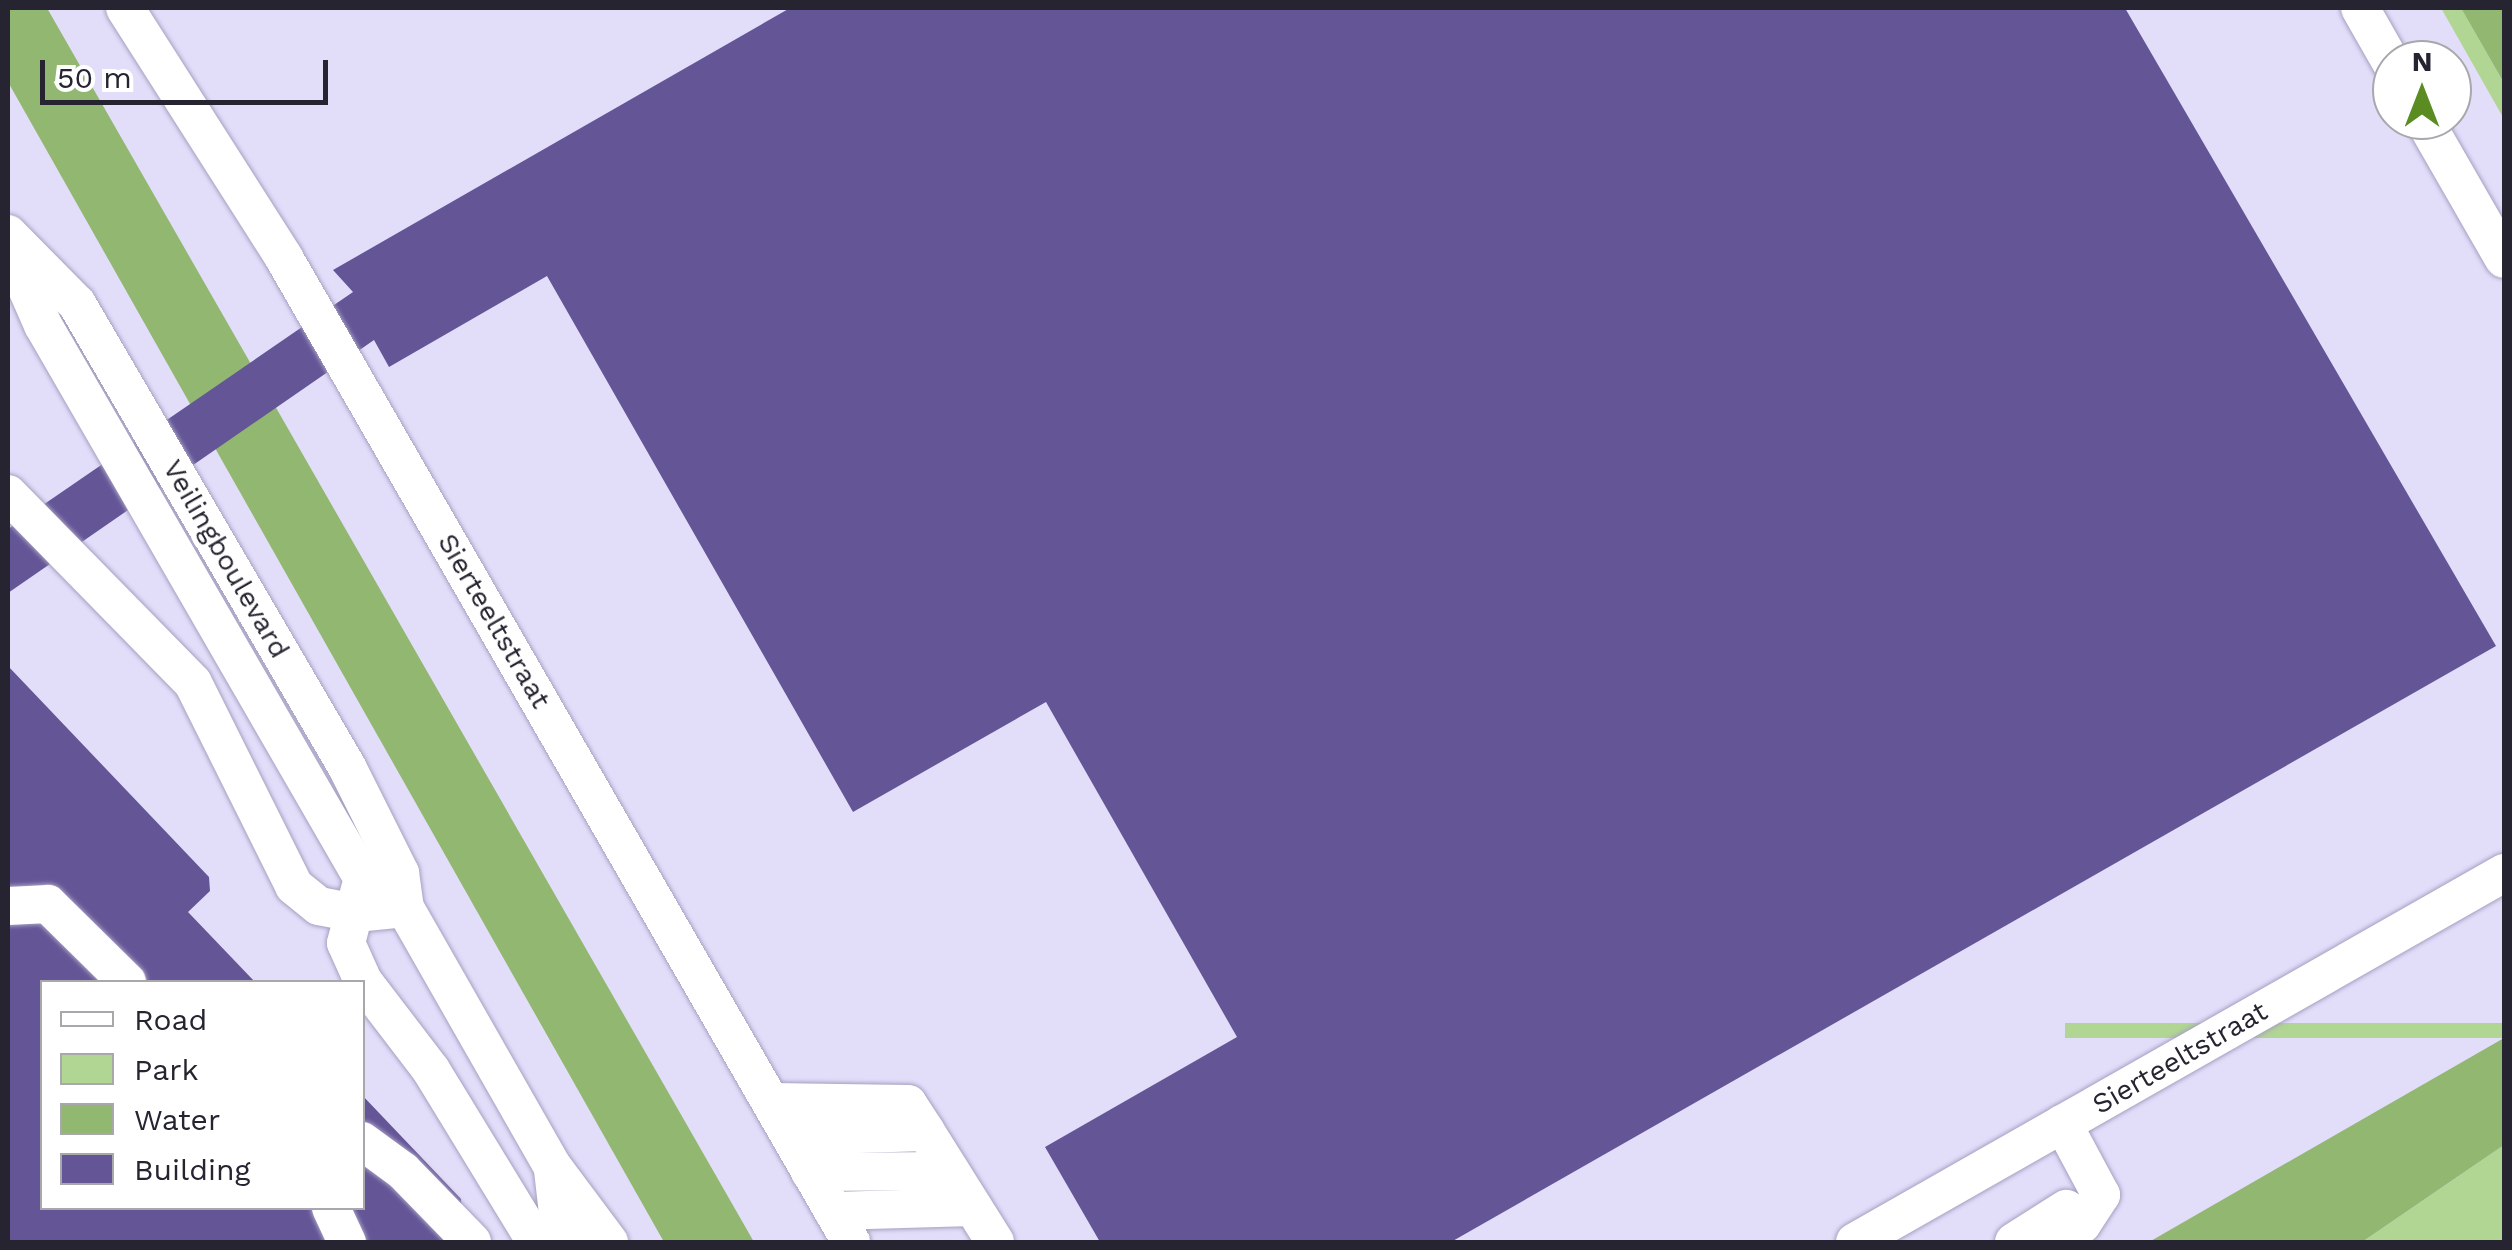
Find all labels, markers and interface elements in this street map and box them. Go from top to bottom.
scale bar [45,40,332,102]
north arrow [2372,40,2472,140]
text: N [2412,45,2432,78]
text: 50 m [57,60,132,95]
street label: Veilingboulevard [156,454,296,664]
street label: Sierteeltstraat [430,528,558,714]
legend [40,980,365,1210]
street label: Sierteeltstraat [2087,994,2273,1122]
text: Road [134,1002,207,1037]
text: Park [134,1052,199,1087]
text: Water [134,1102,220,1137]
text: Building [134,1152,251,1187]

